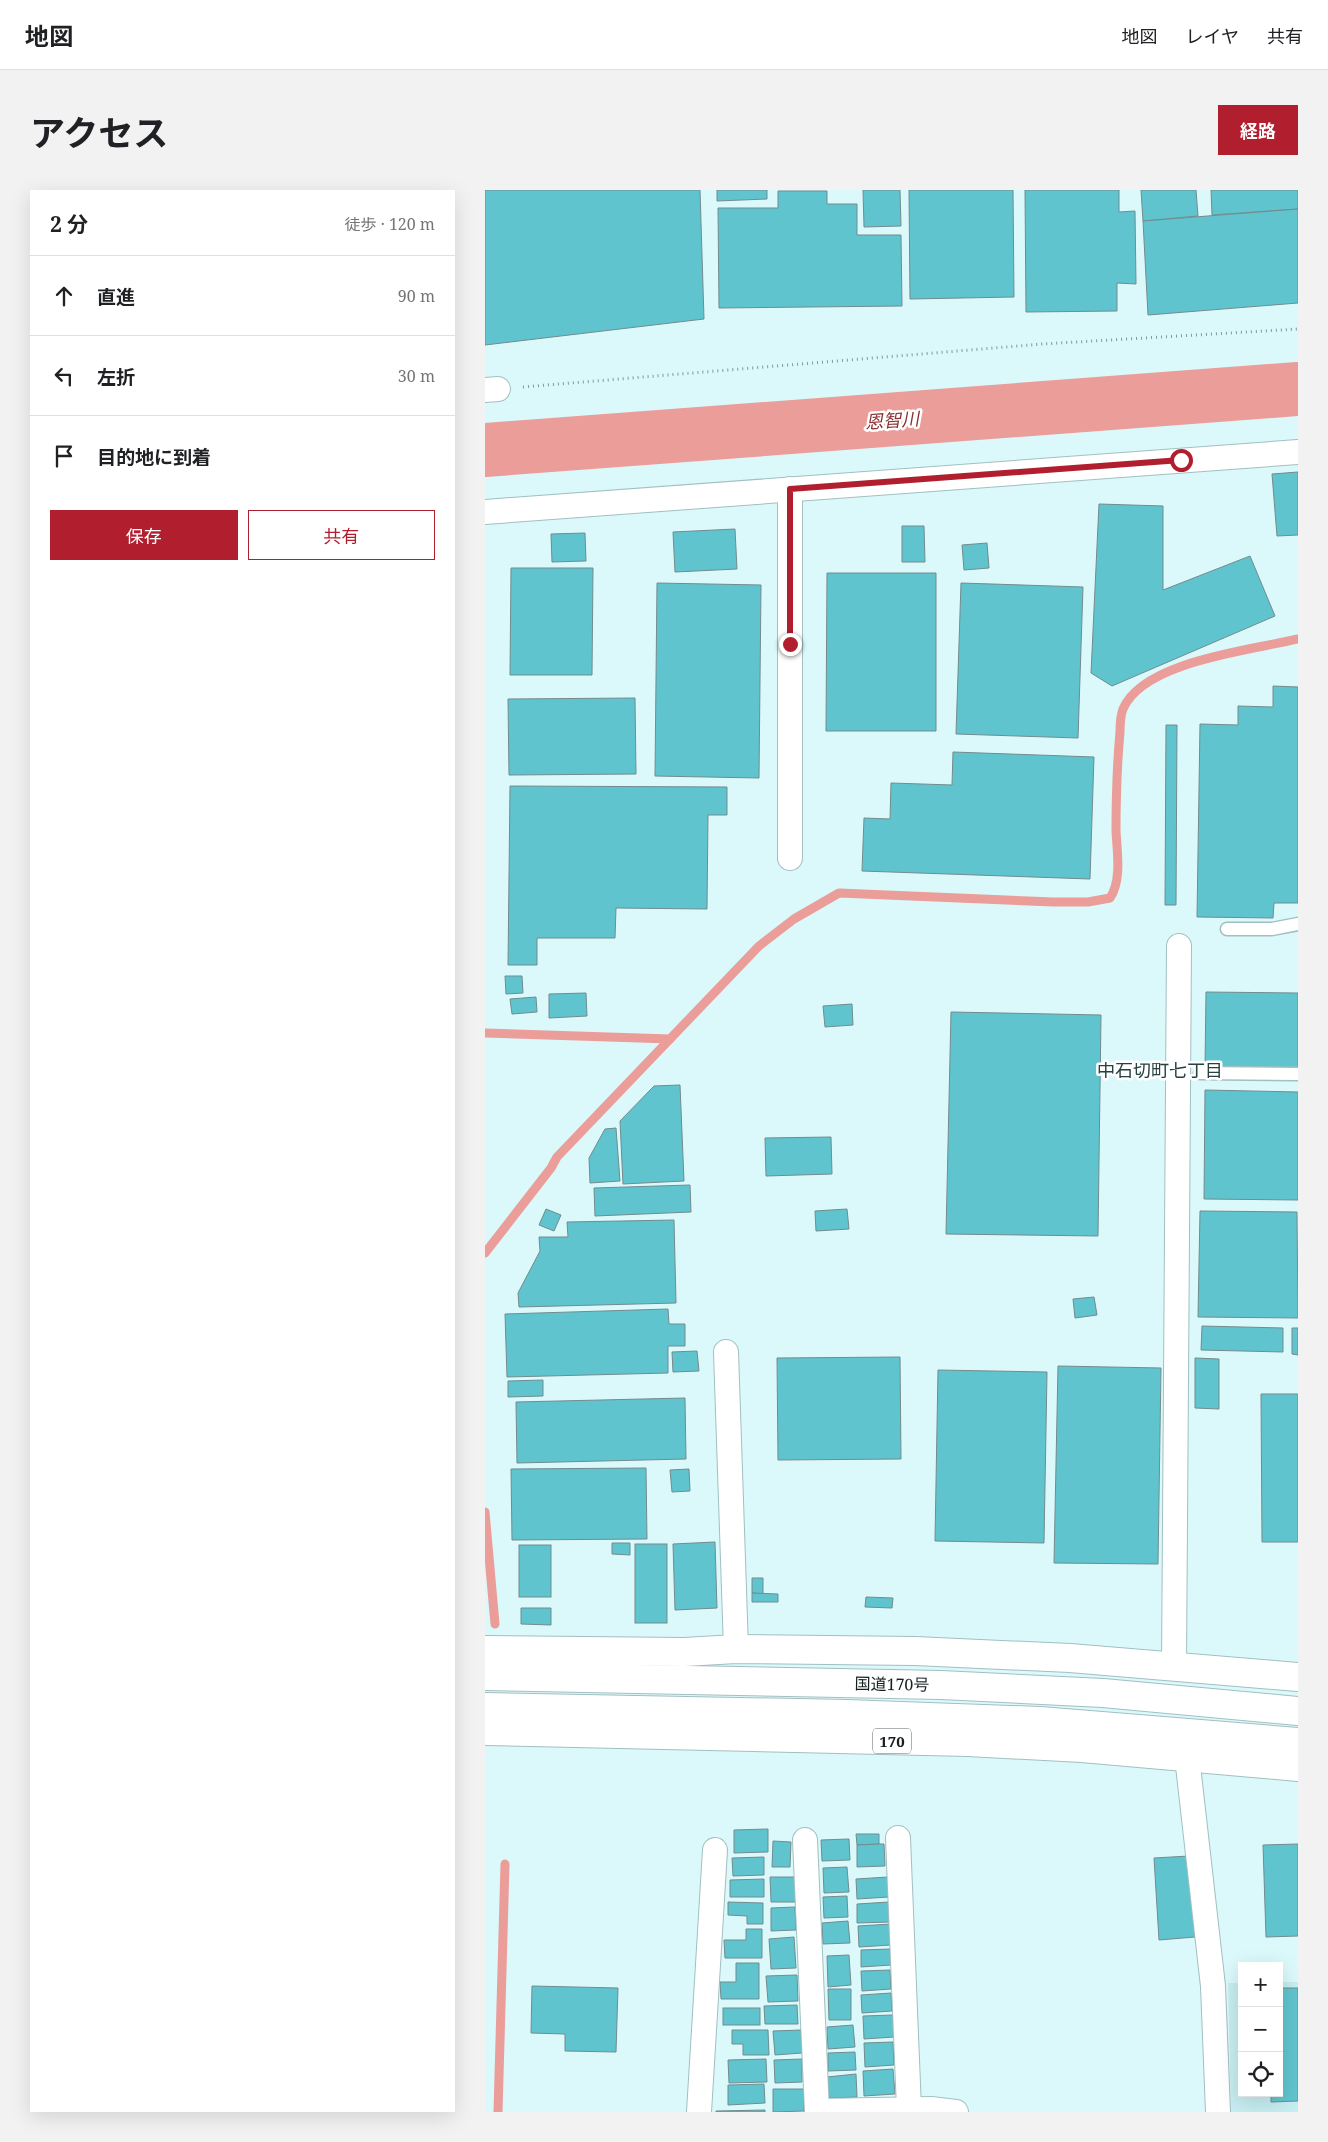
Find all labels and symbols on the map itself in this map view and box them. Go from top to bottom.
water label: 恩智川 [864,406,922,434]
route start [1170,449,1193,472]
route end [779,633,802,656]
district label: 中石切町七丁目 [1097,1058,1223,1082]
street label: 国道170号 [854,1672,930,1696]
road number: 170 [873,1728,911,1754]

